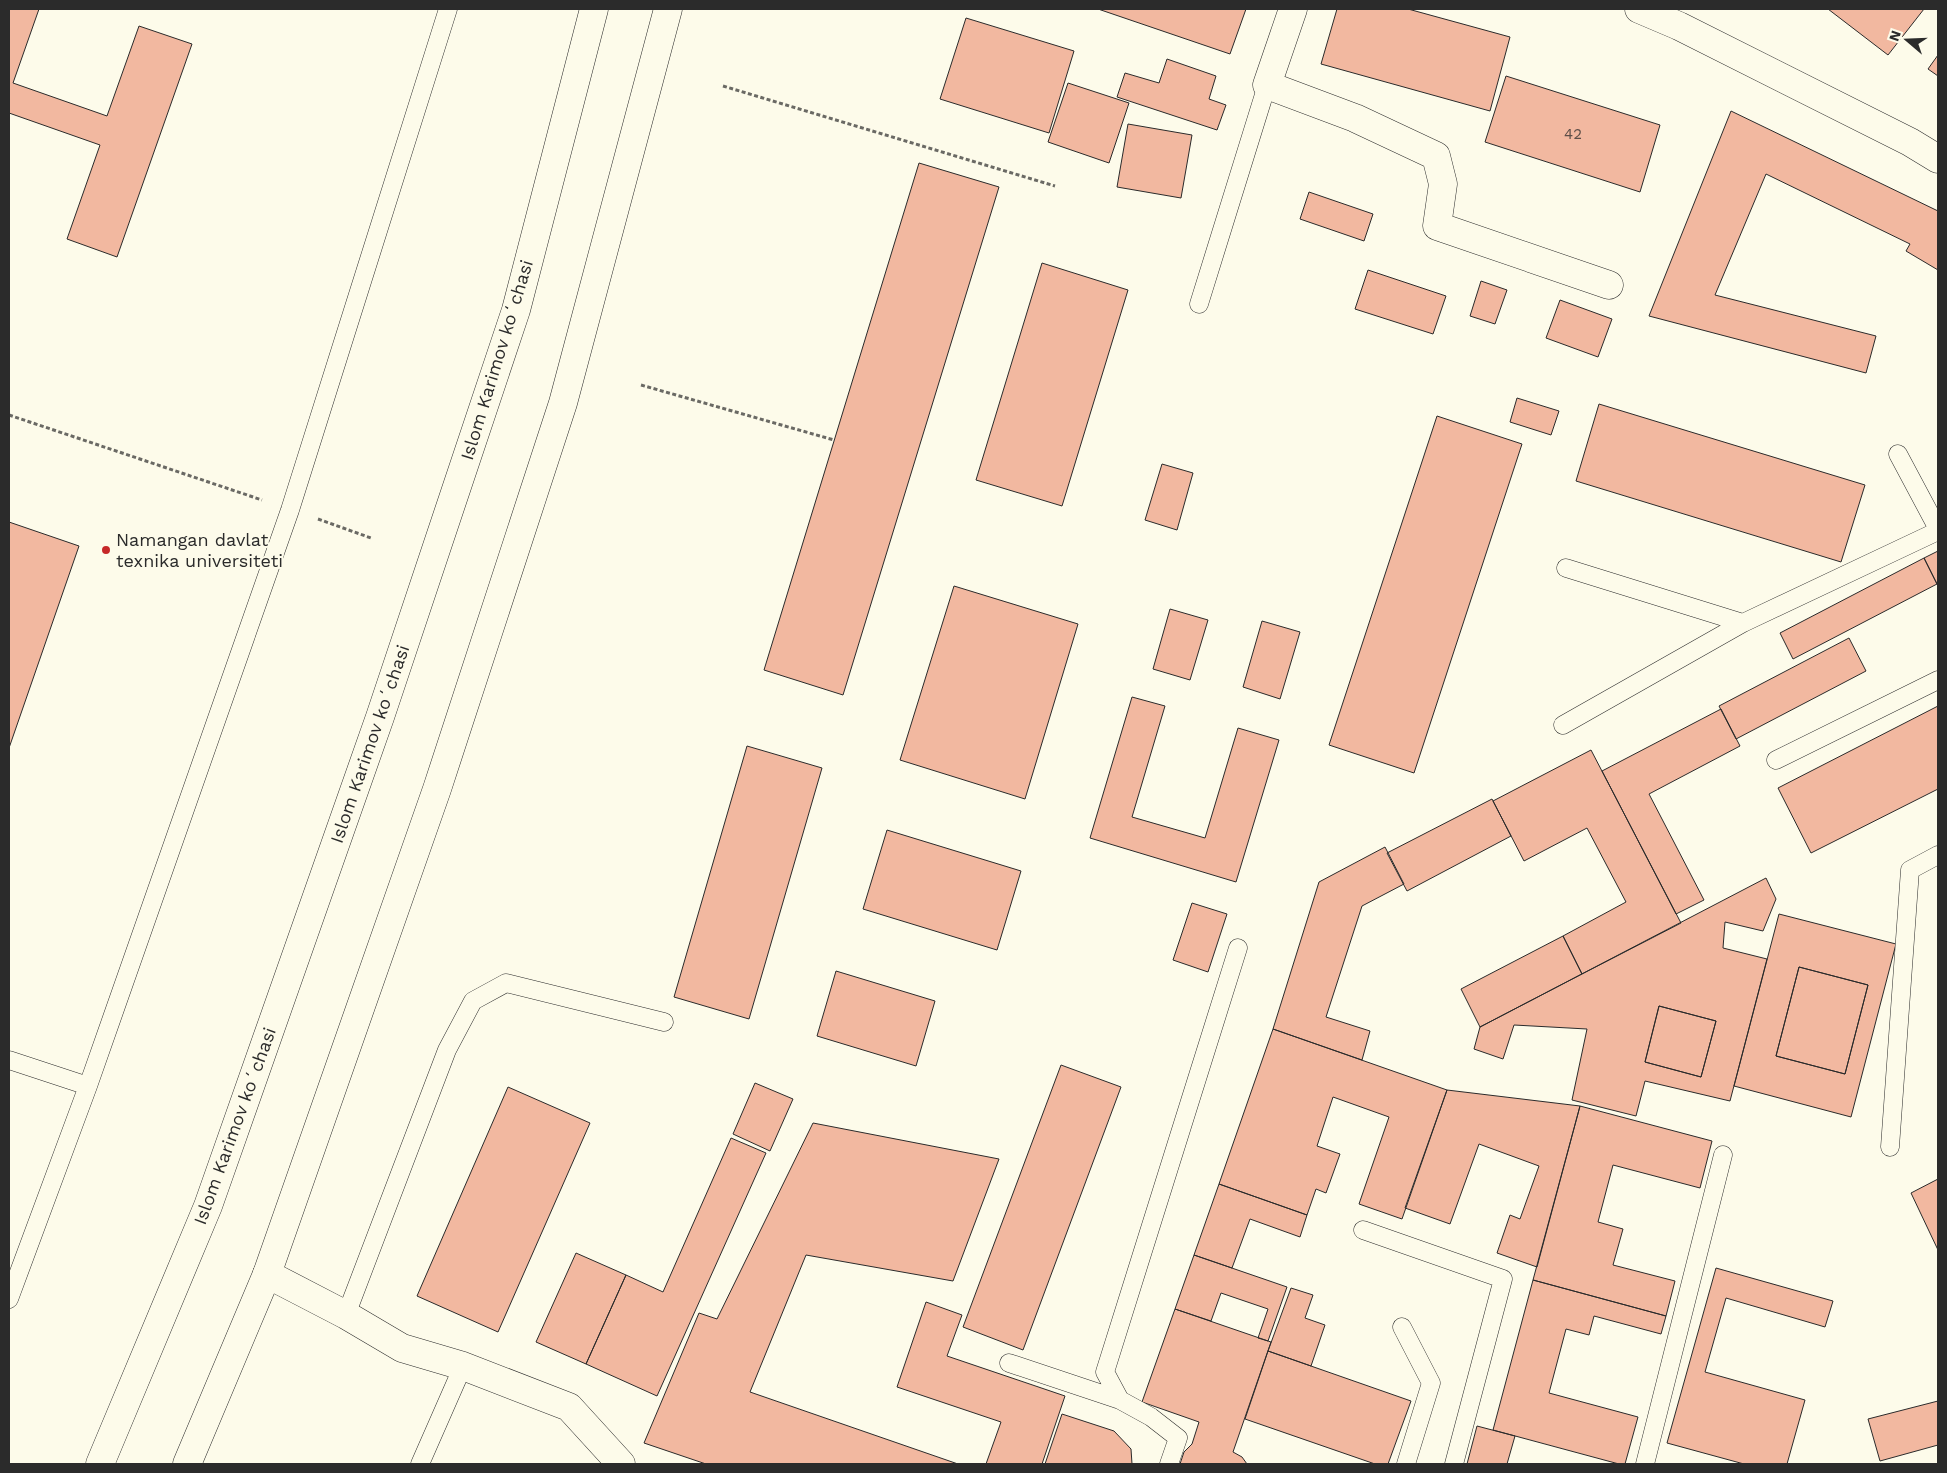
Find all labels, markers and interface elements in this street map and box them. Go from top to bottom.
north arrow [1882,15,1932,65]
text: N [1885,28,1904,43]
house number: 42 [1564,125,1582,143]
street label: Islom Karimov koʻchasi [456,257,537,463]
place label: Namangan davlat texnika universiteti [116,529,283,571]
marker: Namangan davlat texnika universiteti [100,544,112,556]
street label: Islom Karimov koʻchasi [326,642,413,846]
street label: Islom Karimov koʻchasi [189,1024,280,1227]

